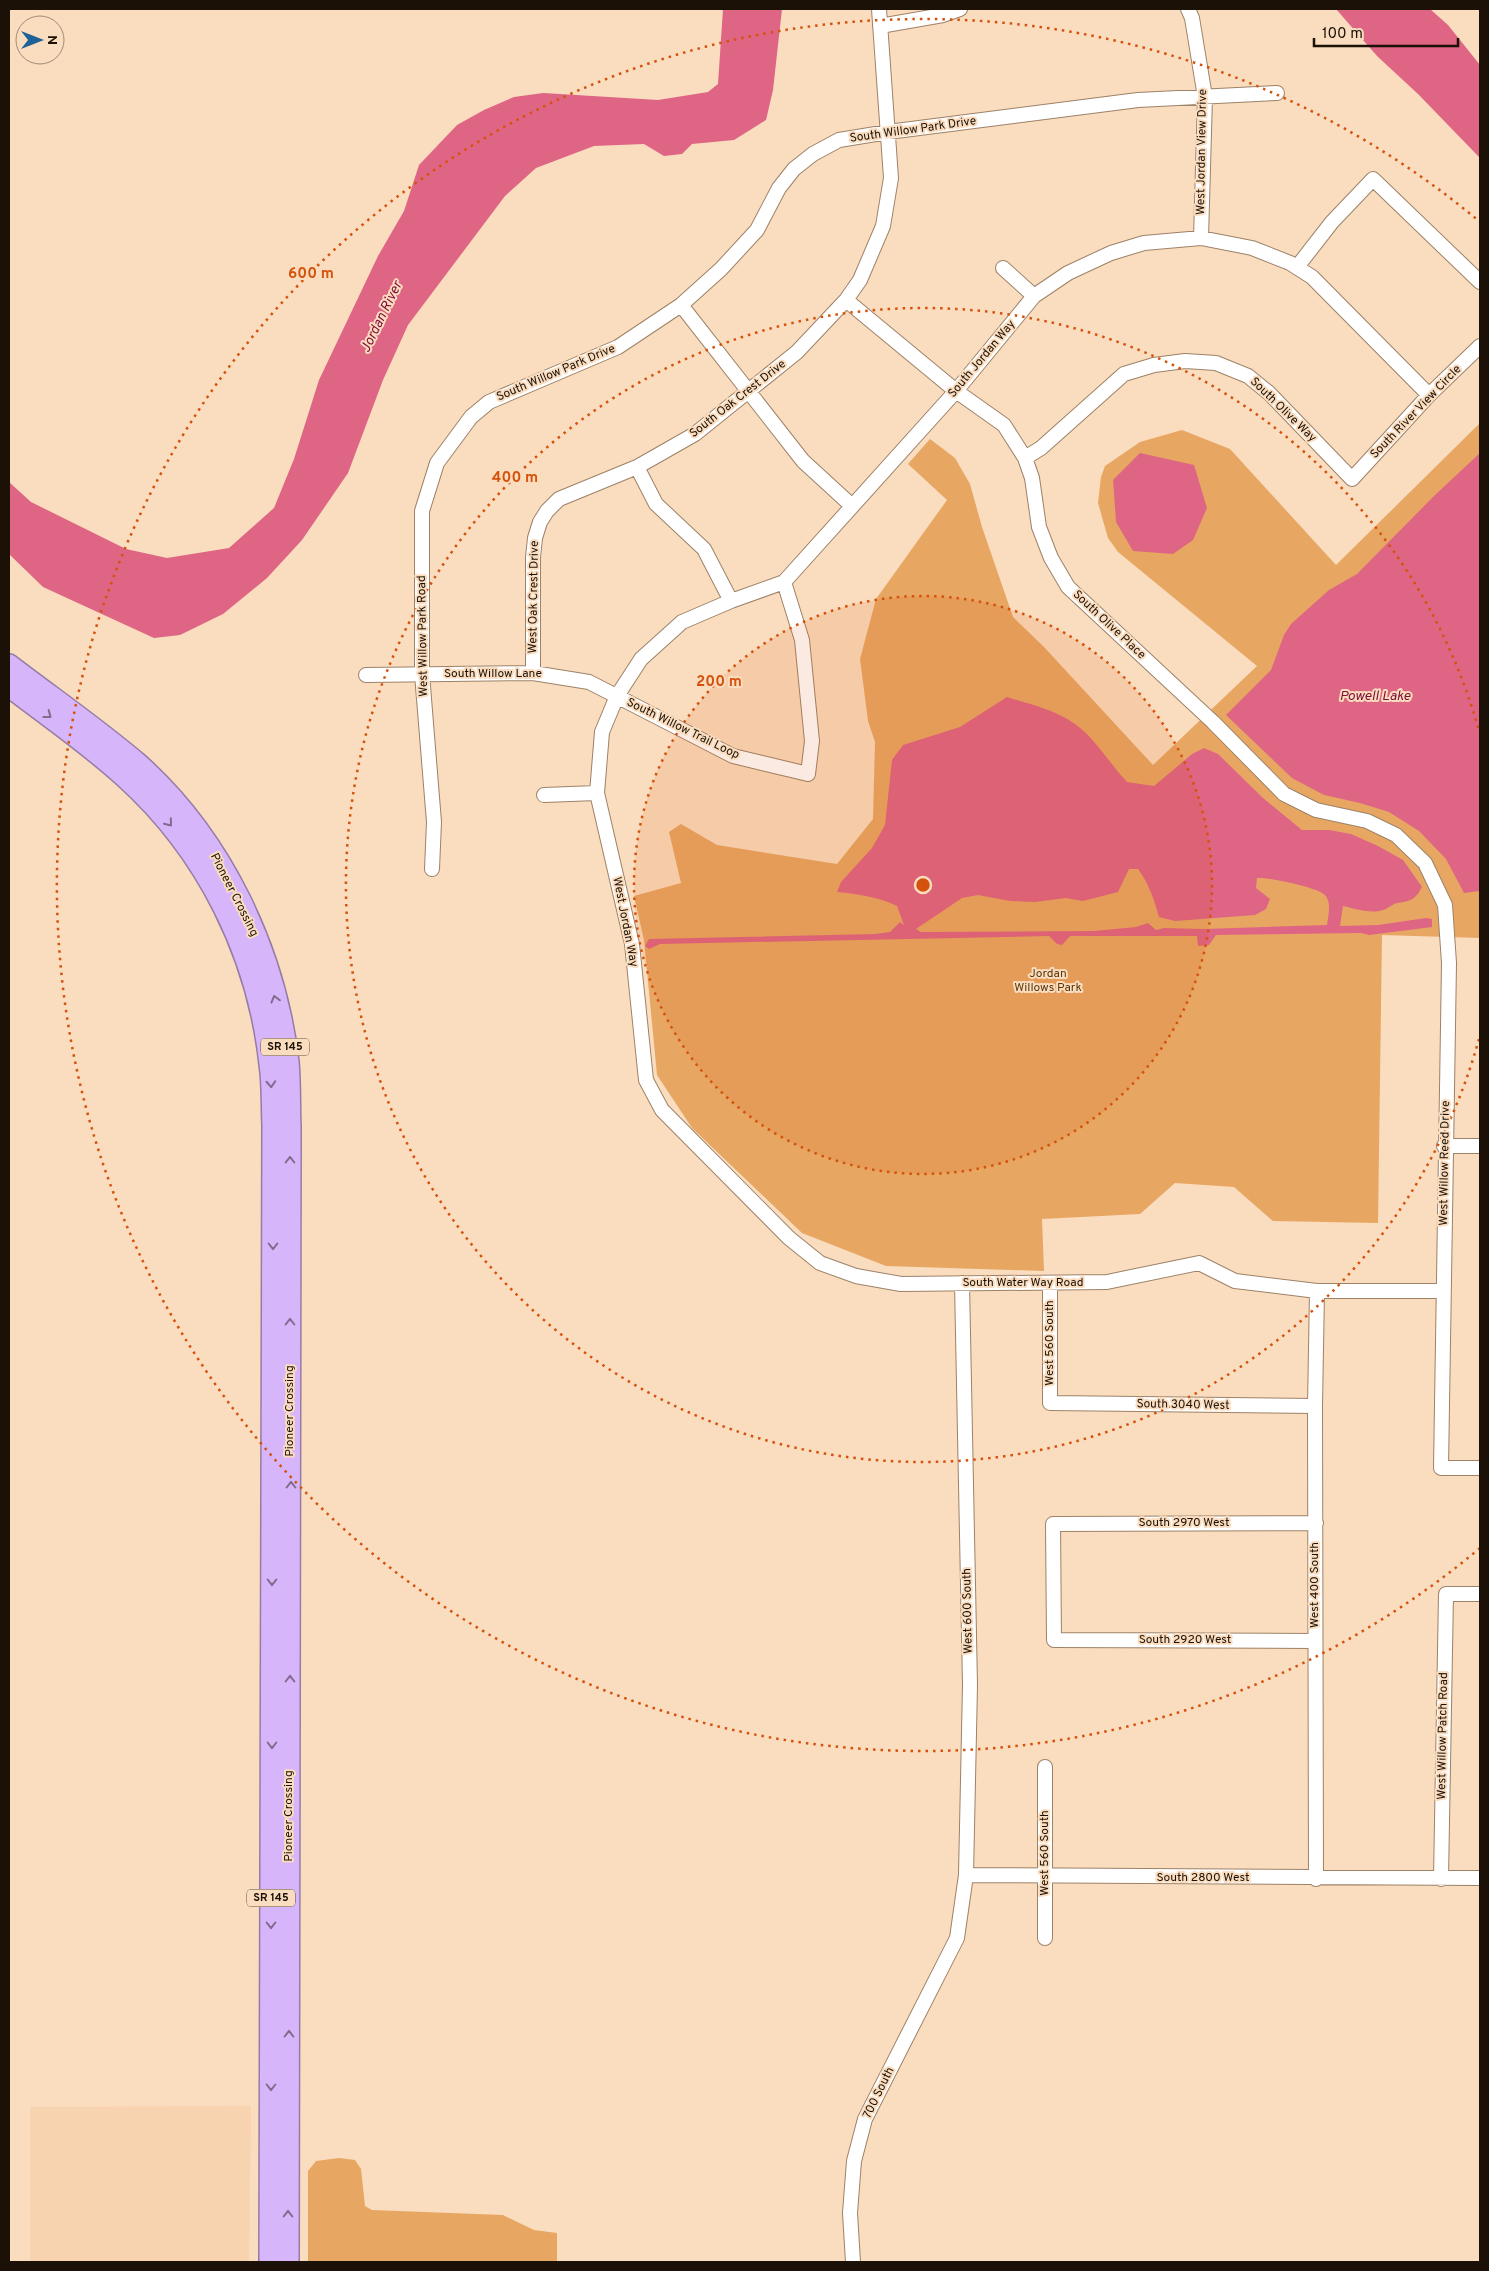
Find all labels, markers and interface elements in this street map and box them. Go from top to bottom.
north arrow [15,15,65,65]
scale bar [1314,15,1458,47]
text: 100 m [1322,25,1363,44]
text: N [43,35,60,45]
street label: West Jordan View Drive [1193,89,1211,215]
street label: South Willow Park Drive [849,113,977,147]
text: 600 m [288,265,334,284]
water label: Jordan River [357,277,407,355]
street label: South Jordan Way [945,317,1019,401]
street label: South Willow Park Drive [494,341,618,405]
street label: South Oak Crest Drive [687,356,789,442]
street label: South River View Circle [1367,362,1465,462]
street label: South Olive Way [1246,374,1320,446]
text: 400 m [492,469,538,488]
street label: West Oak Crest Drive [525,540,543,654]
street label: West Willow Park Road [414,575,432,697]
street label: South Olive Place [1069,587,1149,663]
street label: South Willow Lane [444,666,542,682]
text: 200 m [696,673,742,692]
water label: Powell Lake [1340,688,1411,705]
street label: South Willow Trail Loop [624,695,742,763]
one-way arrow [42,710,51,718]
one-way arrow [163,817,171,826]
street label: Pioneer Crossing [206,851,262,939]
street label: West Jordan Way [608,876,642,968]
centre of rings [914,876,932,894]
park label: Jordan Willows Park [1014,966,1082,996]
one-way arrow [270,994,281,1003]
road number: SR 145 [261,1038,309,1056]
one-way arrow [266,1080,277,1088]
street label: West Willow Reed Drive [1436,1100,1454,1226]
one-way arrow [285,1156,295,1164]
one-way arrow [268,1242,278,1250]
street label: South Water Way Road [962,1275,1084,1291]
street label: West 560 South [1042,1300,1058,1386]
one-way arrow [285,1318,295,1326]
street label: Pioneer Crossing [282,1365,298,1457]
street label: South 3040 West [1136,1396,1230,1414]
one-way arrow [286,1481,296,1488]
street label: South 2970 West [1139,1515,1229,1531]
street label: West 400 South [1307,1542,1323,1628]
street label: West 600 South [959,1568,977,1654]
one-way arrow [267,1579,277,1587]
street label: South 2920 West [1139,1632,1231,1648]
street label: West Willow Patch Road [1434,1672,1452,1800]
one-way arrow [285,1674,295,1682]
one-way arrow [267,1742,277,1749]
street label: Pioneer Crossing [281,1770,297,1862]
street label: West 560 South [1037,1810,1053,1896]
street label: South 2800 West [1157,1870,1249,1886]
road number: SR 145 [247,1890,295,1906]
one-way arrow [266,1922,276,1929]
one-way arrow [283,2029,294,2037]
street label: 700 South [860,2065,898,2121]
one-way arrow [266,2084,276,2092]
one-way arrow [283,2209,293,2217]

